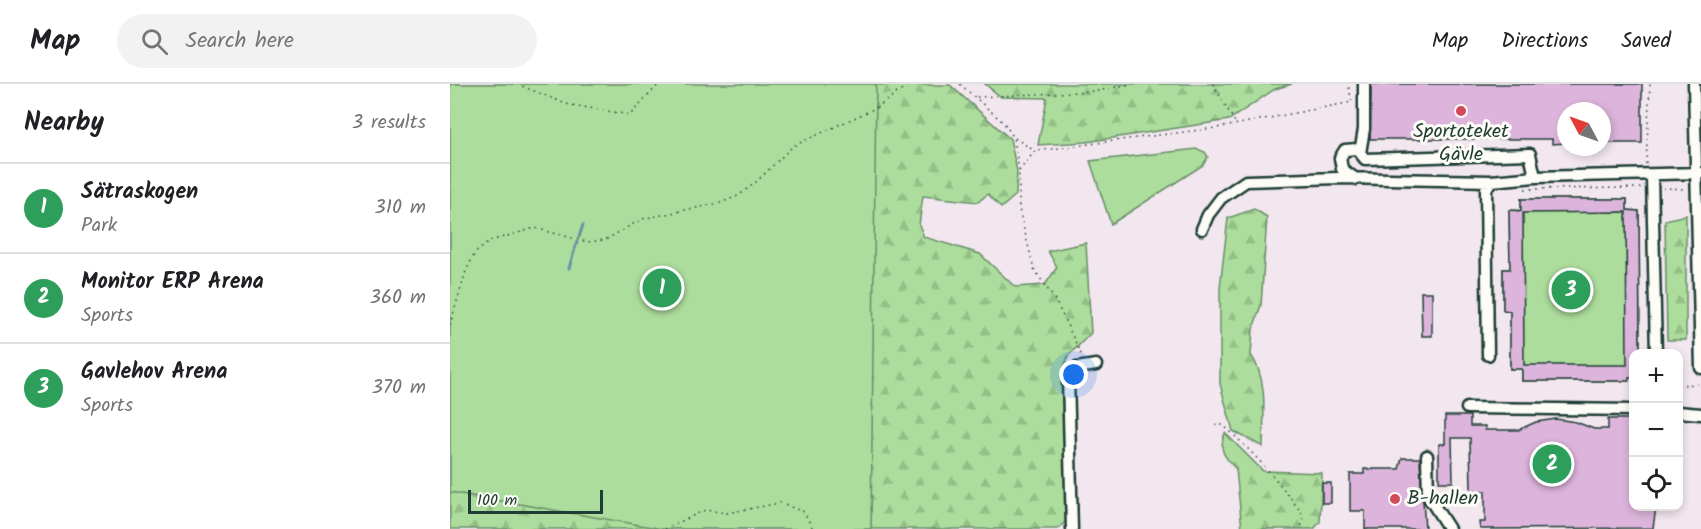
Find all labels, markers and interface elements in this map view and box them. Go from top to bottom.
search box [117,14,537,68]
text: Map [30,19,81,64]
text: Search here [186,24,294,59]
icon: search [138,25,171,58]
text: Map [1432,25,1468,58]
text: Directions [1501,25,1588,58]
text: Saved [1621,25,1671,58]
text: Nearby [24,102,104,144]
north arrow [1557,102,1611,156]
marker: Sportoteket Gävle [1454,104,1468,118]
text: 3 results [352,107,426,139]
place label: Sportoteket Gävle [1413,116,1509,171]
text: Sätraskogen [81,175,198,210]
text: 1 [40,192,47,224]
text: 310 m [374,192,426,224]
text: Park [81,210,117,242]
text: Monitor ERP Arena [81,265,264,300]
pin: 1 [642,266,682,310]
pin: 3 [1552,268,1590,312]
text: 2 [38,282,49,314]
text: 360 m [370,282,426,314]
text: Sports [81,300,133,332]
map controls [1629,349,1683,511]
button: + [1629,349,1683,403]
text: Gavlehov Arena [81,355,227,390]
your location [1059,360,1088,389]
text: 3 [38,372,49,404]
text: 370 m [371,372,426,404]
text: Sports [81,390,133,422]
button: − [1629,403,1683,457]
pin: 2 [1532,442,1572,487]
button: locate [1629,457,1683,511]
place label: B-hallen [1407,483,1478,515]
scale bar [468,487,603,514]
text: 100 m [477,488,517,513]
marker: B-hallen [1388,492,1402,506]

